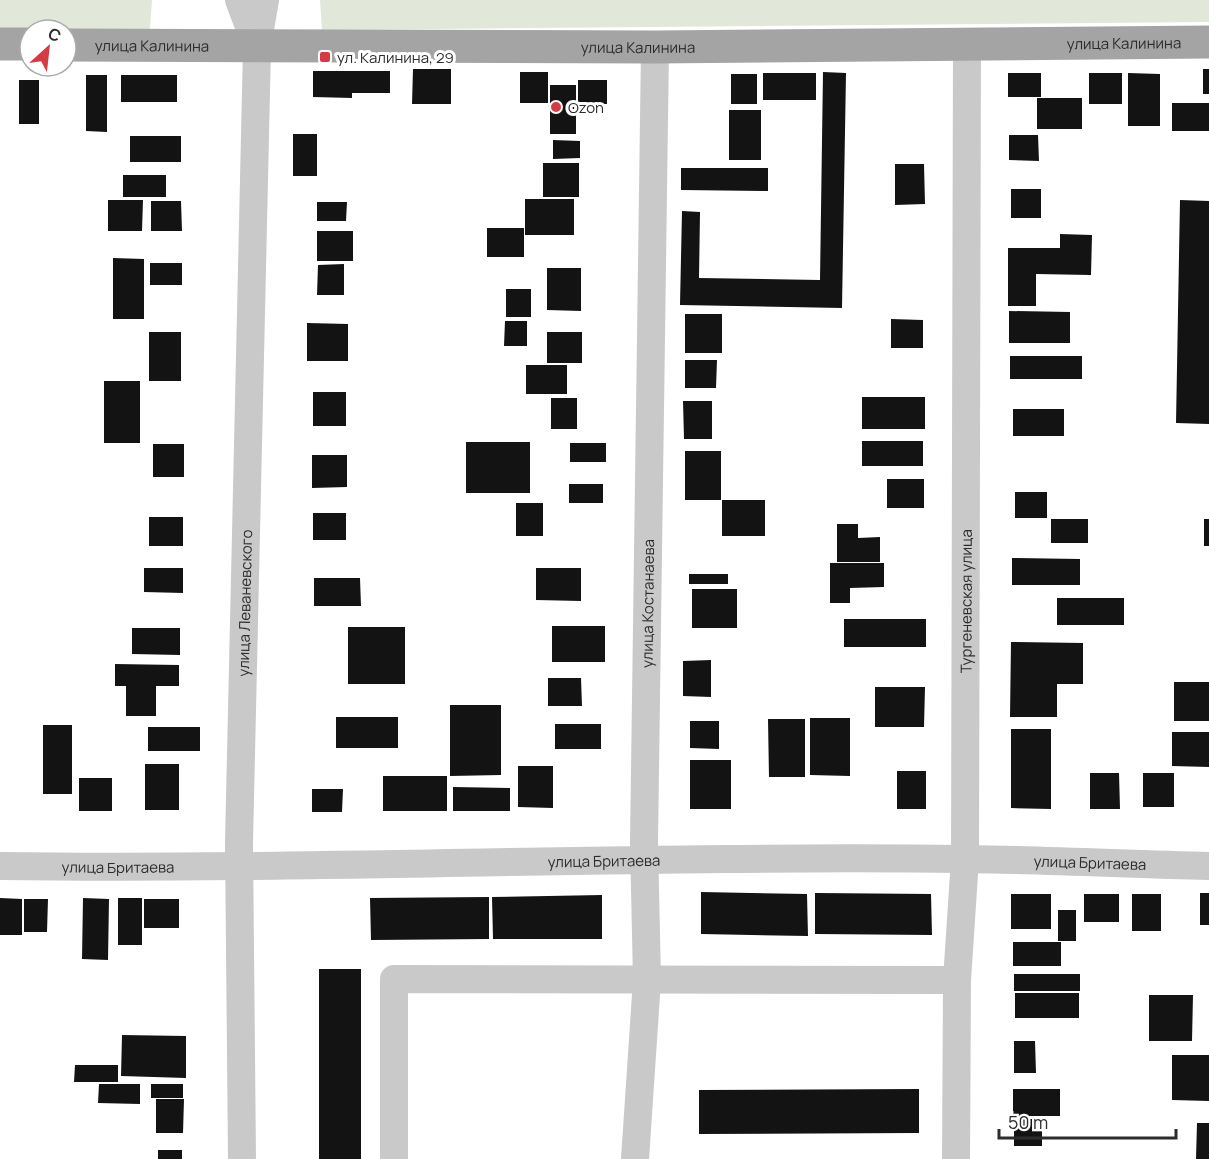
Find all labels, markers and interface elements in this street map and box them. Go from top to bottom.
north arrow [18,18,78,78]
text: С [45,22,65,47]
street label: улица Калинина [1067,32,1181,54]
street label: улица Калинина [95,35,209,56]
street label: улица Калинина [581,36,695,58]
place label: ул. Калинина, 29 [337,47,454,68]
marker: ул. Калинина, 29 [318,50,332,64]
place label: Ozon [568,97,604,118]
marker: Ozon [549,100,563,114]
street label: улица Леваневского [232,529,257,677]
street label: Тургеневская улица [955,529,976,673]
street label: улица Костанаева [636,539,659,668]
street label: улица Бритаева [547,849,660,872]
street label: улица Бритаева [1033,850,1147,875]
street label: улица Бритаева [62,856,174,877]
scale bar [999,1102,1176,1140]
text: 50 m [1008,1110,1048,1134]

